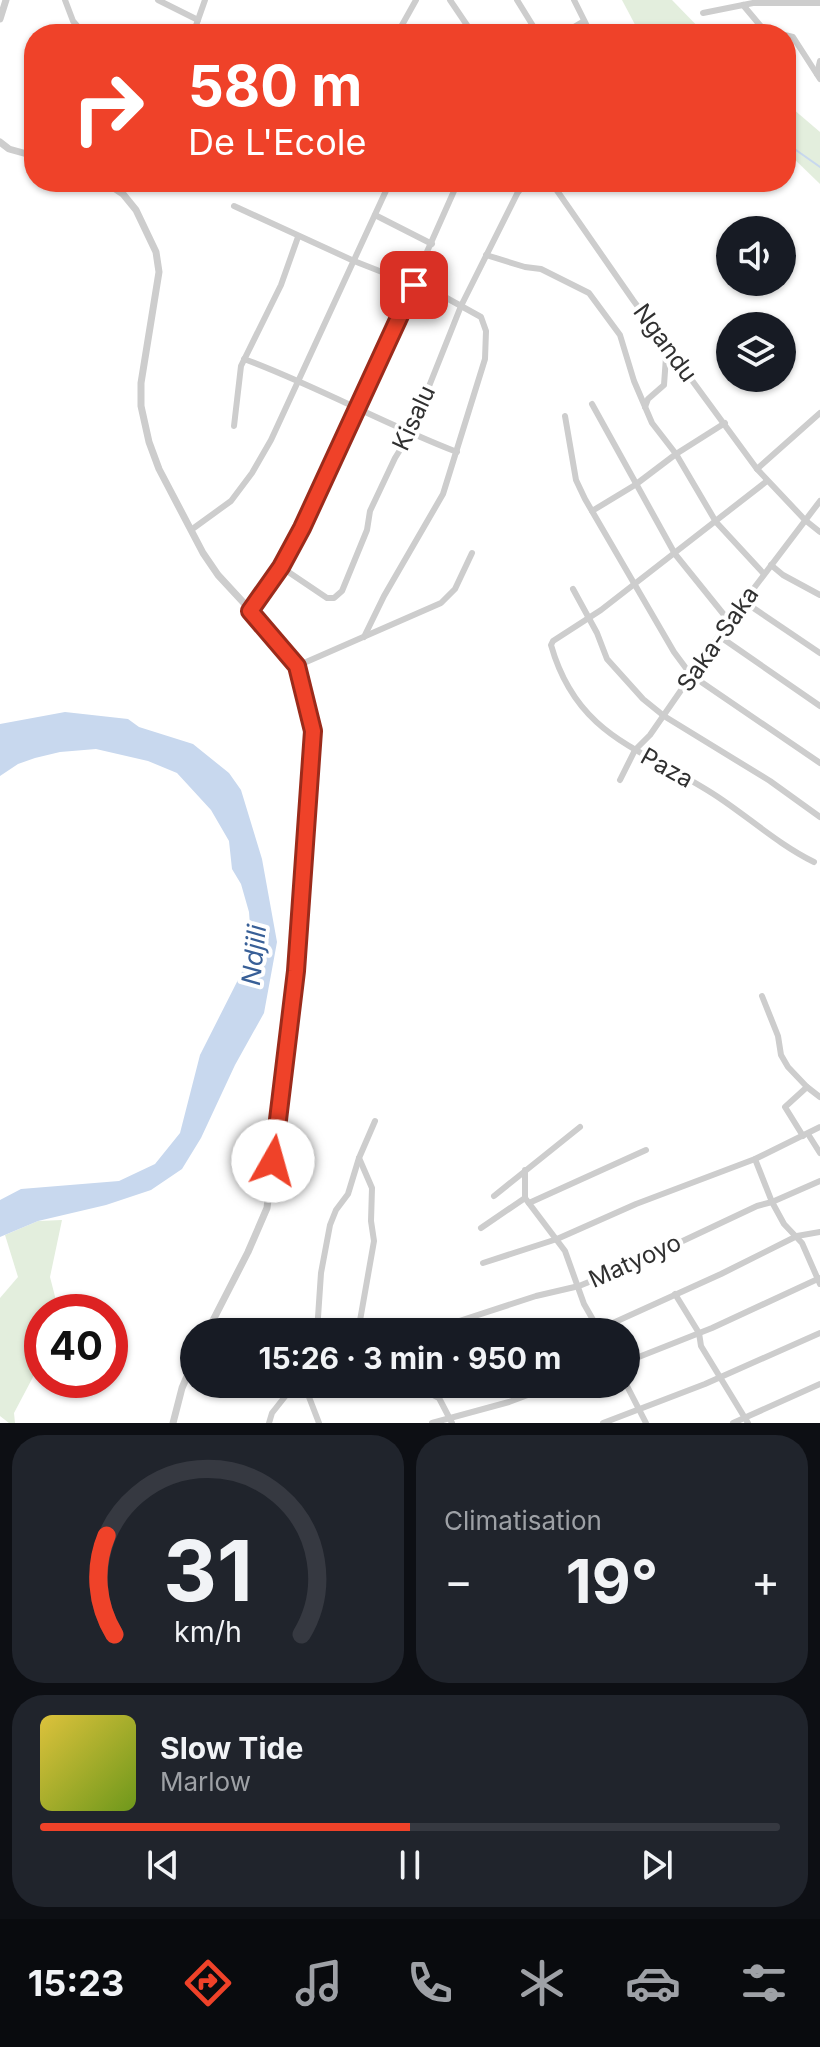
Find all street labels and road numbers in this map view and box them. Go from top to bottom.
street label: Ngandu [627,298,703,387]
street label: Kisalu [386,381,441,455]
street label: Saka-Saka [671,580,764,697]
street label: Paza [636,741,699,794]
street label: Matyoyo [584,1227,685,1294]

